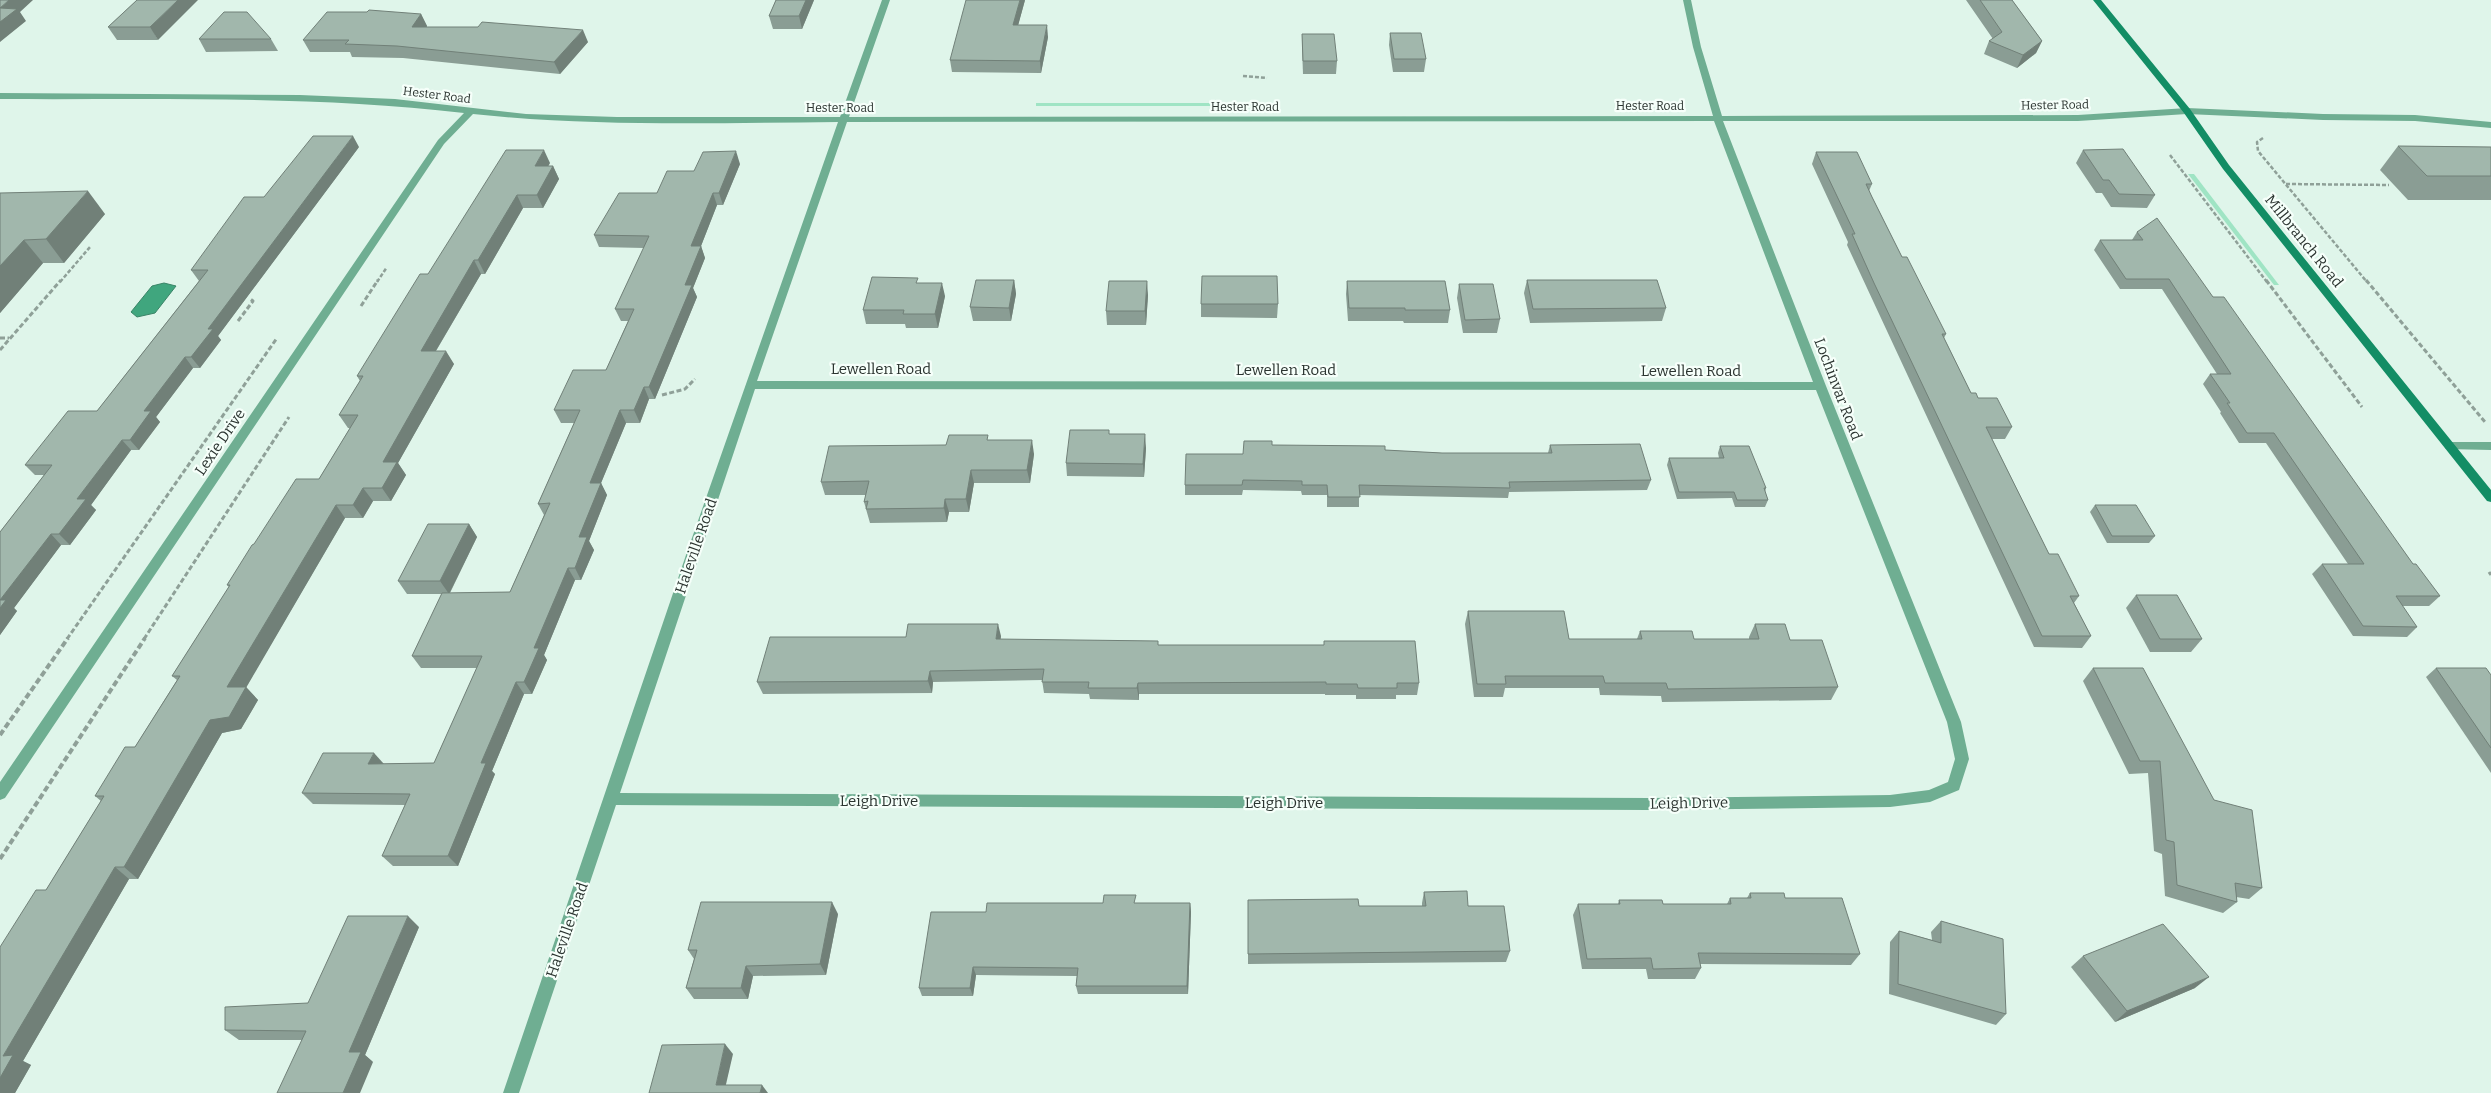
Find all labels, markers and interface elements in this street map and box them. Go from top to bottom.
street label: Hester Road [402,84,472,106]
street label: Hester Road [2021,97,2089,113]
street label: Hester Road [1616,99,1684,113]
street label: Hester Road [1211,100,1279,114]
street label: Hester Road [806,101,874,115]
street label: Millbranch Road [2261,191,2347,291]
street label: Lochinvar Road [1810,335,1866,443]
street label: Lewellen Road [831,360,931,378]
street label: Lewellen Road [1236,361,1336,379]
street label: Lewellen Road [1641,362,1741,380]
street label: Lexie Drive [191,405,249,479]
street label: Haleville Road [671,496,721,596]
street label: Leigh Drive [840,792,918,810]
street label: Leigh Drive [1650,793,1728,813]
street label: Leigh Drive [1245,794,1323,812]
street label: Haleville Road [542,880,592,980]

